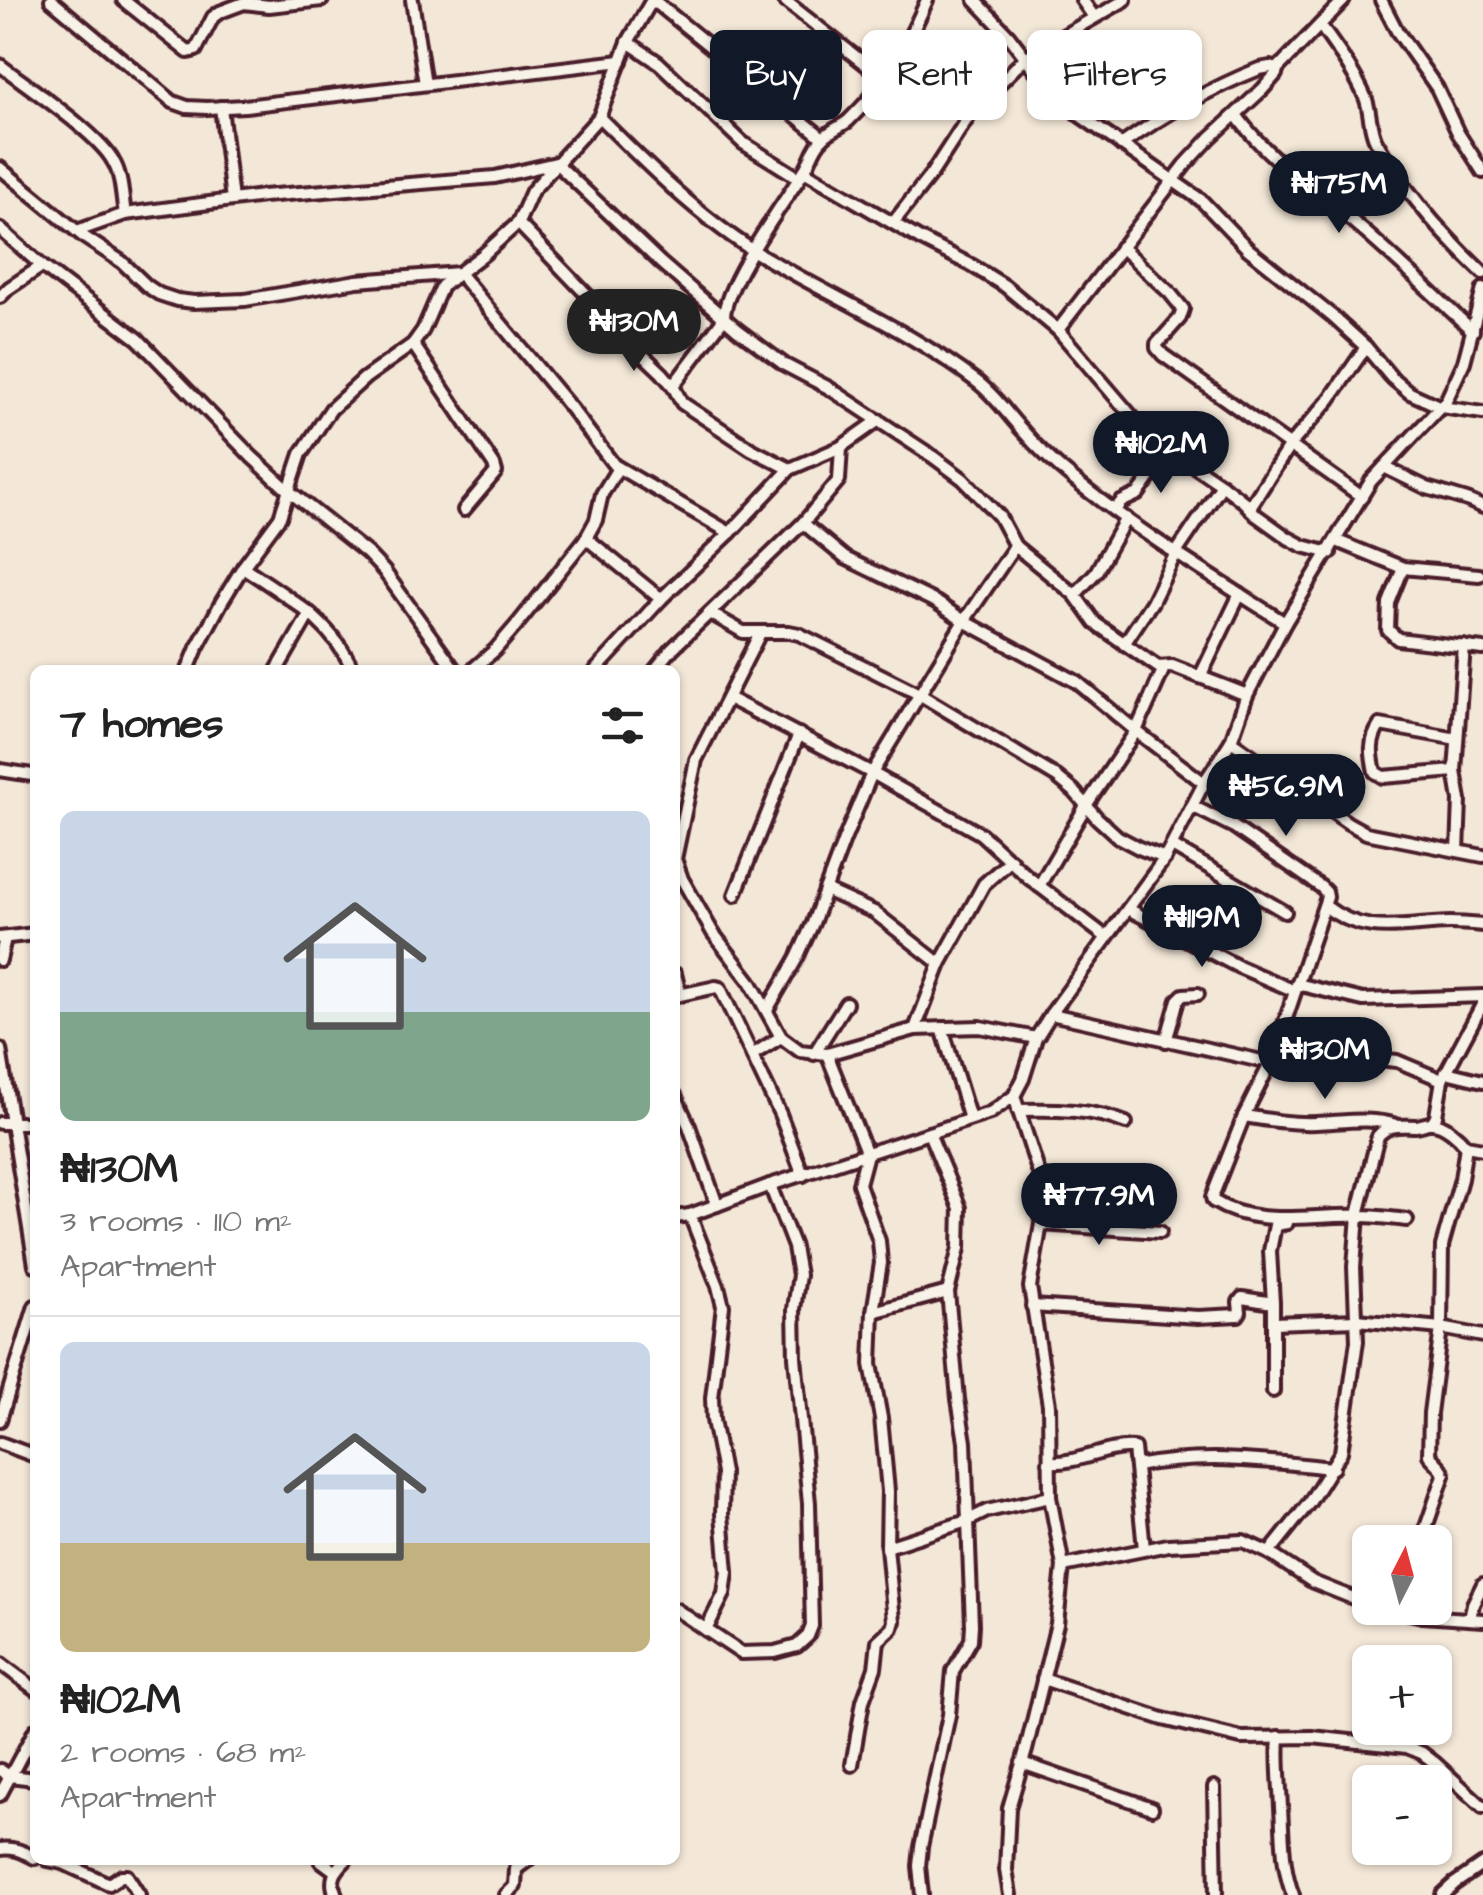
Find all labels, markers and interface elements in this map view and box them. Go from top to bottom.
chip: Buy [710,30,842,120]
chip: Rent [862,30,1007,120]
chip: Filters [1027,30,1202,120]
pin: ₦175M [1269,151,1409,236]
text: ₦175M [1291,161,1387,206]
pin: ₦130M [564,289,704,374]
text: ₦130M [589,299,679,344]
pin: ₦102M [1091,411,1231,496]
text: ₦102M [1115,421,1207,466]
text: 7 homes [60,696,224,754]
icon: filters [595,698,650,753]
pin: ₦56.9M [1205,754,1367,839]
text: ₦56.9M [1228,764,1344,809]
icon: home [265,876,445,1056]
pin: ₦119M [1132,885,1272,970]
text: ₦119M [1164,895,1240,940]
pin: ₦130M [1255,1017,1395,1102]
text: ₦130M [1280,1027,1370,1072]
text: ₦130M [60,1141,178,1199]
pin: ₦77.9M [1018,1163,1180,1248]
text: ₦77.9M [1043,1173,1155,1218]
text: 3 rooms · 110 m² [60,1199,292,1244]
text: Apartment [60,1244,216,1289]
icon: home [265,1407,445,1587]
north arrow [1352,1525,1452,1625]
map controls [1352,1525,1452,1865]
button: + [1352,1645,1452,1745]
text: ₦102M [60,1672,181,1730]
text: 2 rooms · 68 m² [60,1730,306,1775]
button: − [1352,1765,1452,1865]
text: Apartment [60,1775,216,1820]

